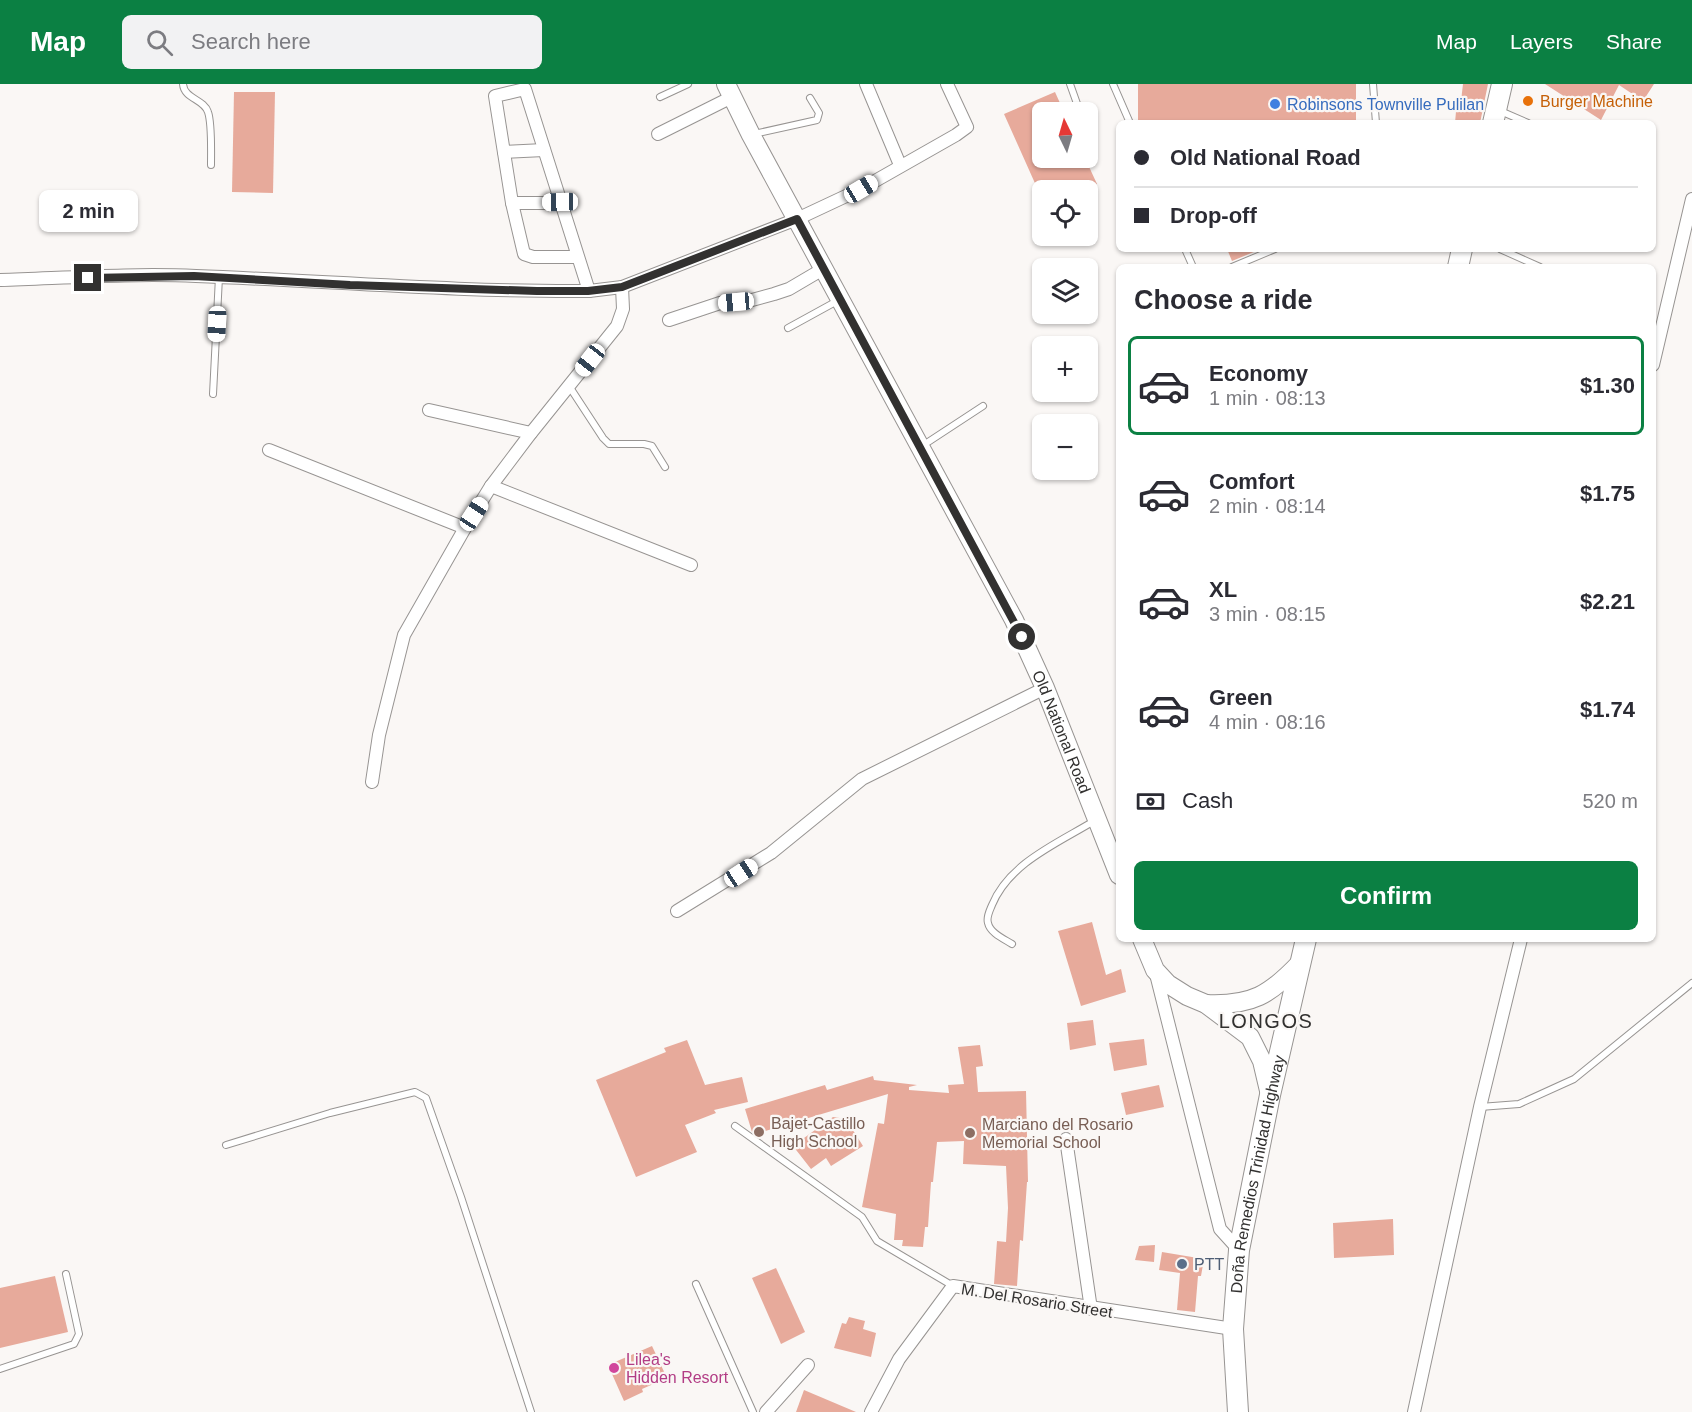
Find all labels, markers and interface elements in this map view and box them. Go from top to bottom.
search box [122,15,542,69]
text: Map [30,26,86,57]
icon: search [143,26,176,59]
text: Search here [191,29,311,54]
text: Map [1436,30,1477,53]
text: Layers [1510,30,1573,53]
text: Share [1606,30,1662,53]
place label: Burger Machine [1540,93,1653,110]
marker: Burger Machine [1521,94,1535,108]
place label: Robinsons Townville Pulilan [1287,96,1484,113]
marker: Robinsons Townville Pulilan [1268,97,1282,111]
north arrow [1032,102,1098,168]
map controls [1032,102,1098,480]
text: Old National Road [1170,145,1361,170]
car [841,172,881,206]
button: locate [1032,180,1098,246]
callout: 2 min [38,191,138,233]
car [542,193,578,211]
text: 2 min [62,200,115,222]
text: Drop-off [1170,203,1257,228]
button: layers [1032,258,1098,324]
route end [74,264,101,291]
text: Choose a ride [1134,285,1313,315]
car [717,291,755,313]
car [207,306,227,342]
button: + [1032,336,1098,402]
car [572,340,608,380]
icon: car [1137,359,1191,413]
text: Economy [1209,361,1308,386]
text: $1.30 [1580,373,1635,398]
text: 1 min · 08:13 [1209,387,1326,409]
button: − [1032,414,1098,480]
icon: car [1137,467,1191,521]
text: Comfort [1209,469,1295,494]
text: $1.75 [1580,481,1635,506]
car [457,494,491,534]
text: 2 min · 08:14 [1209,495,1326,517]
icon: car [1137,575,1191,629]
text: XL [1209,577,1237,602]
text: $2.21 [1580,589,1635,614]
text: 3 min · 08:15 [1209,603,1326,625]
route start [1008,623,1035,650]
street label: Old National Road [1029,668,1094,796]
icon: car [1137,683,1191,737]
text: Green [1209,685,1273,710]
text: $1.74 [1580,697,1635,722]
text: 4 min · 08:16 [1209,711,1326,733]
icon: cash [1134,785,1167,818]
text: Cash [1182,788,1233,813]
text: 520 m [1582,790,1638,812]
car [721,856,761,890]
button: Confirm [1134,861,1638,930]
district label: LONGOS [1219,1010,1313,1032]
street label: Doña Remedios Trinidad Highway [1228,1054,1288,1294]
place label: Bajet-Castillo High School [771,1115,865,1150]
place label: Marciano del Rosario Memorial School [982,1116,1133,1151]
marker: Bajet-Castillo High School [752,1125,766,1139]
marker: Marciano del Rosario Memorial School [963,1126,977,1140]
place label: PTT [1194,1256,1224,1273]
marker: PTT [1175,1257,1189,1271]
street label: M. Del Rosario Street [960,1280,1114,1321]
place label: Lilea's Hidden Resort [626,1351,729,1386]
marker: Lilea's Hidden Resort [607,1361,621,1375]

